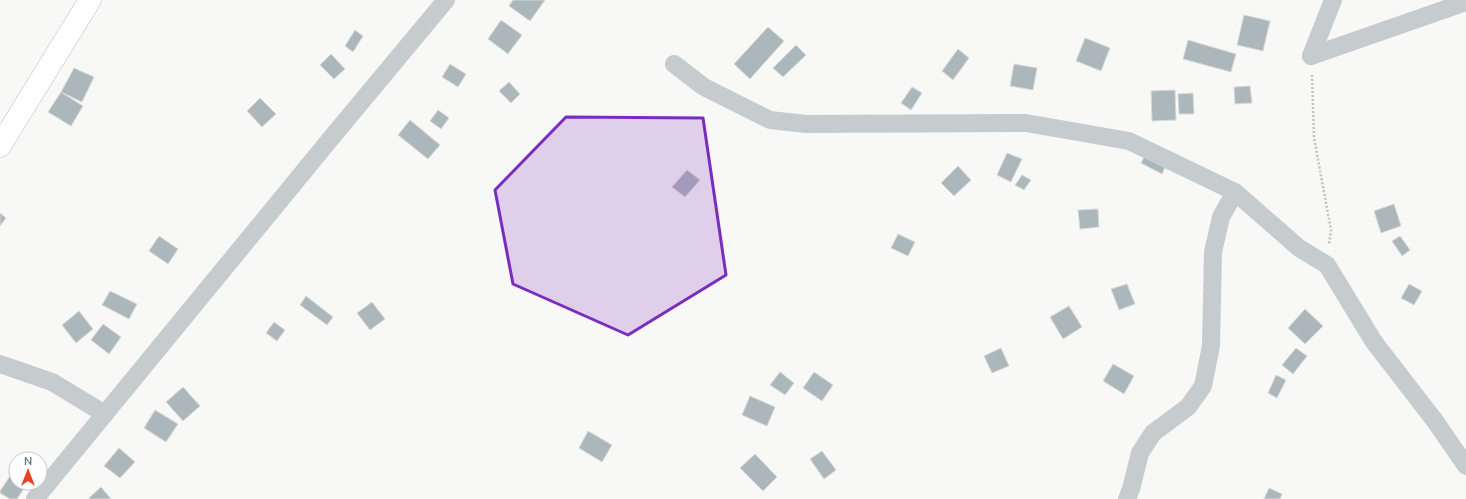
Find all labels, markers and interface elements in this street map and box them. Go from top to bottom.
north arrow [8,451,48,491]
text: N [24,454,32,469]

